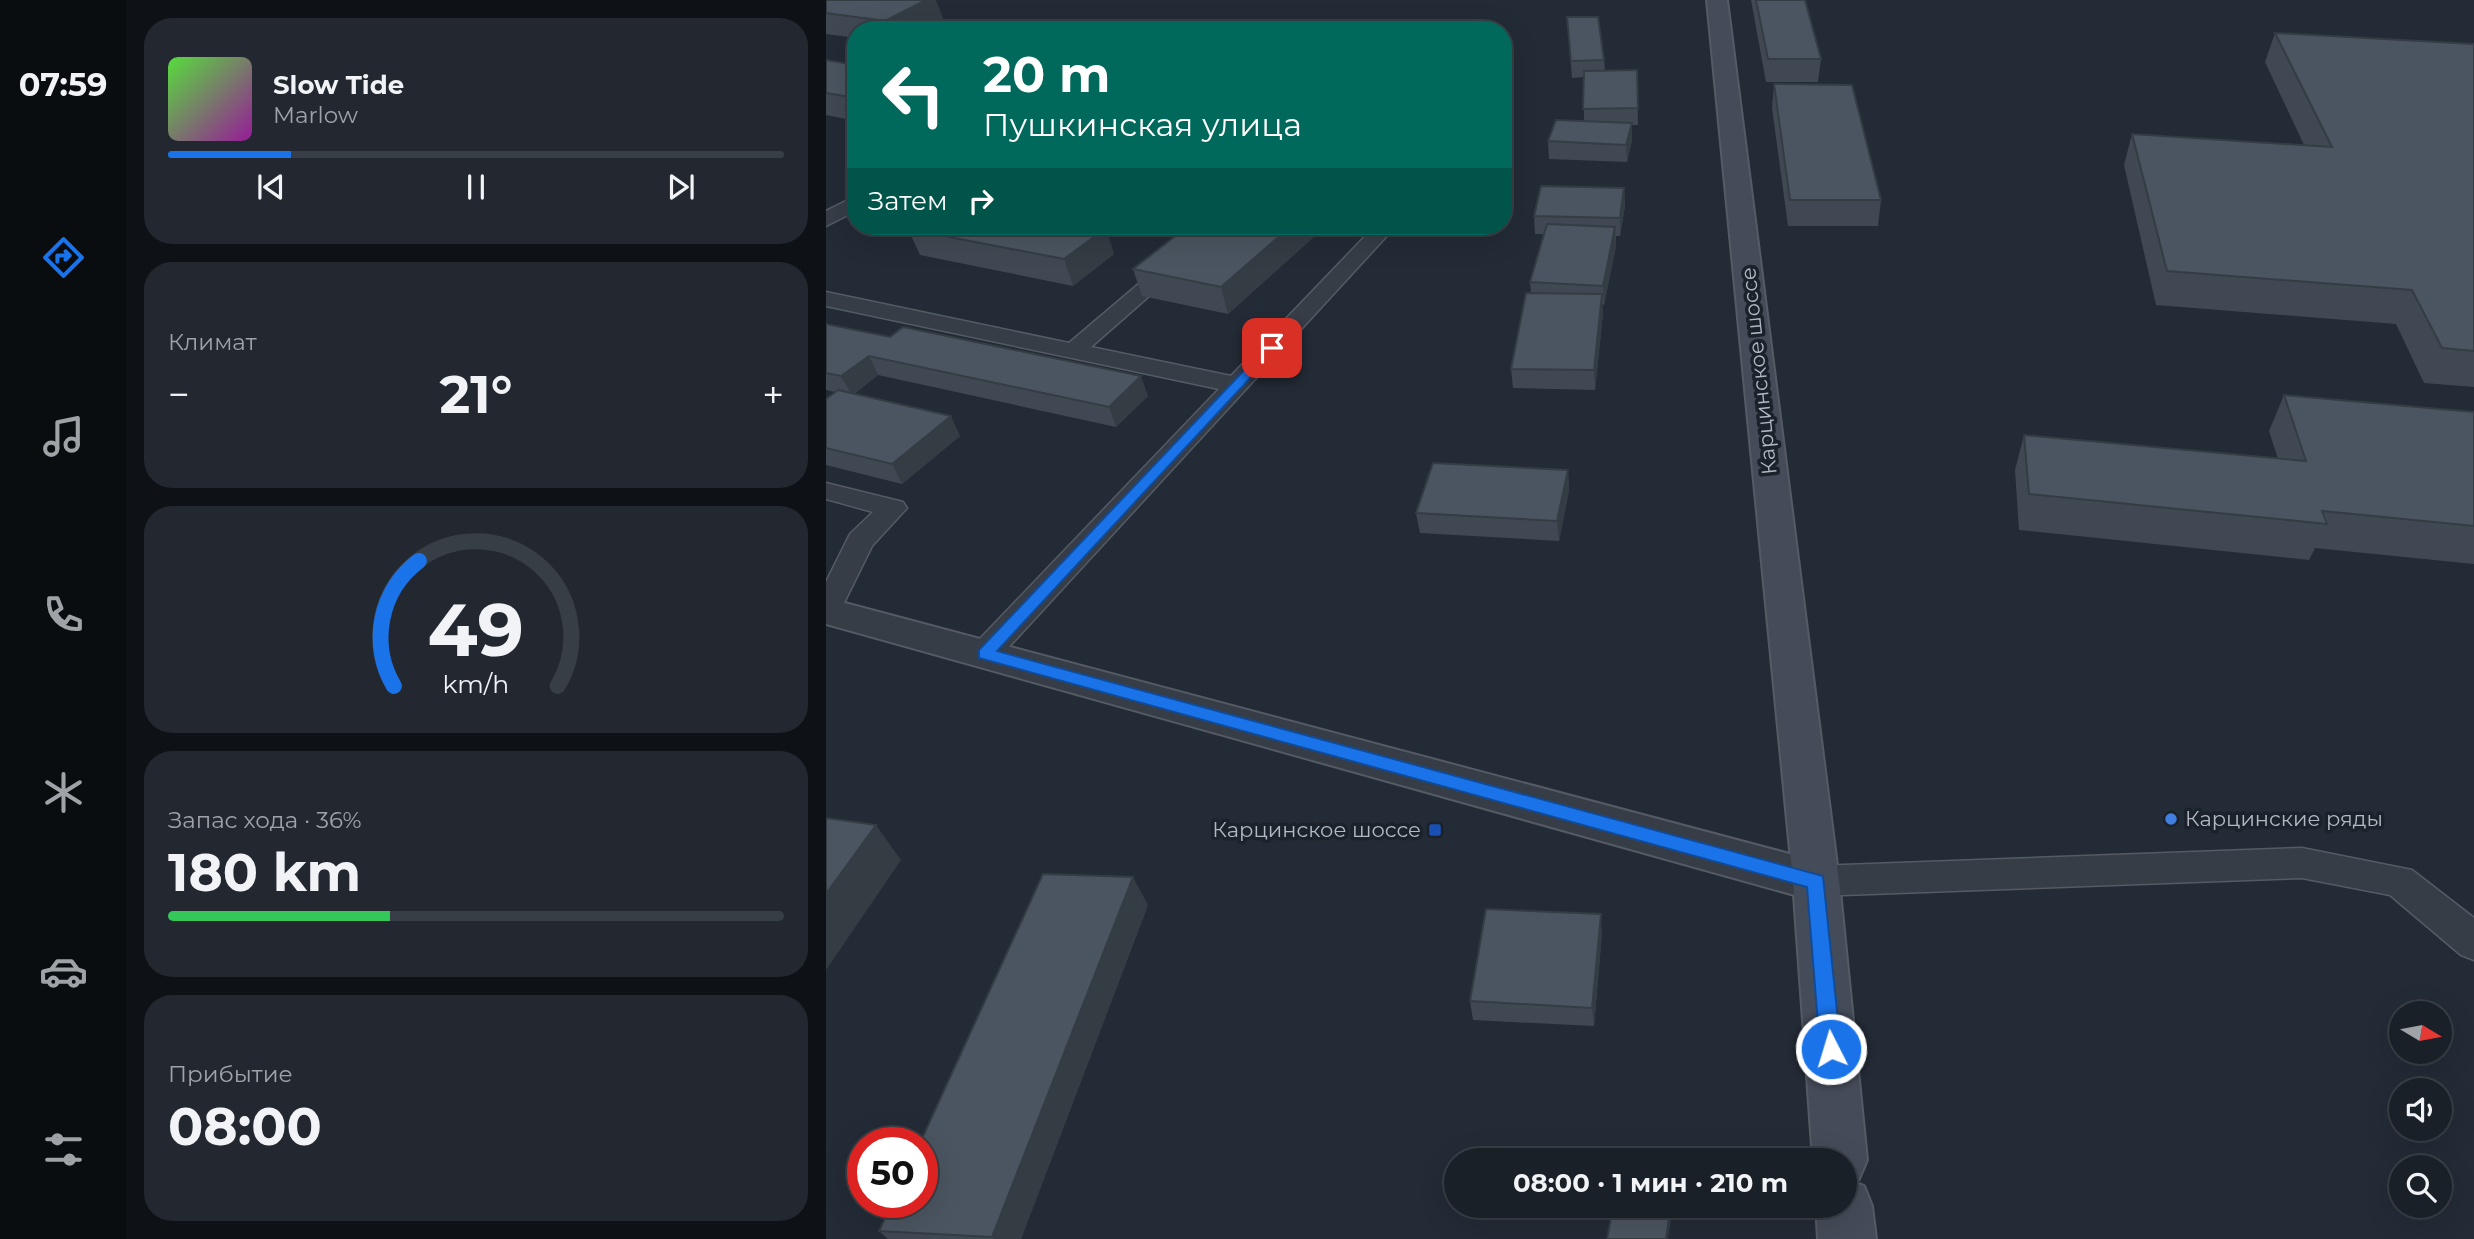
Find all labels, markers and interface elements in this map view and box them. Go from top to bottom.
text: 20 m [983,45,1110,104]
icon: left [868,49,959,140]
text: 07:59 [19,65,107,104]
text: Slow Tide [273,69,404,101]
text: Marlow [273,101,358,129]
text: Пушкинская улица [983,105,1302,144]
icon: previous [252,168,290,206]
icon: pause [457,168,495,206]
icon: next [662,168,700,206]
icon: right [962,182,1000,220]
text: Затем [868,185,948,217]
icon: directions [39,233,88,282]
street label: Карцинское шоссе [1735,266,1782,476]
pin [1242,318,1302,378]
text: Климат [168,328,257,356]
icon: arrive [1253,329,1291,367]
text: 21° [440,363,512,426]
text: − [168,371,190,418]
text: + [762,371,784,418]
icon: music [39,412,88,461]
text: 49 [428,586,524,674]
icon: phone [39,590,88,639]
text: km/h [443,668,509,698]
icon: climate [39,768,88,817]
text: Запас хода · 36% [168,806,362,834]
place label: Карцинские ряды [2185,806,2383,831]
marker: Карцинские ряды [2163,811,2179,827]
place label: Карцинское шоссе [1212,817,1421,842]
marker: Карцинское шоссе [1427,822,1443,838]
text: 180 km [168,841,361,904]
icon: car [39,947,88,996]
north arrow [2389,1001,2452,1064]
map controls [2389,1001,2452,1218]
position arrow [1794,1012,1868,1086]
text: Прибытие [168,1060,293,1088]
button: sound [2389,1078,2452,1141]
text: 08:00 [168,1095,322,1158]
icon: filters [39,1125,88,1174]
speed limit sign: 50 [847,1127,938,1218]
button: search [2389,1155,2452,1218]
text: 08:00 · 1 мин · 210 m [1513,1167,1788,1199]

